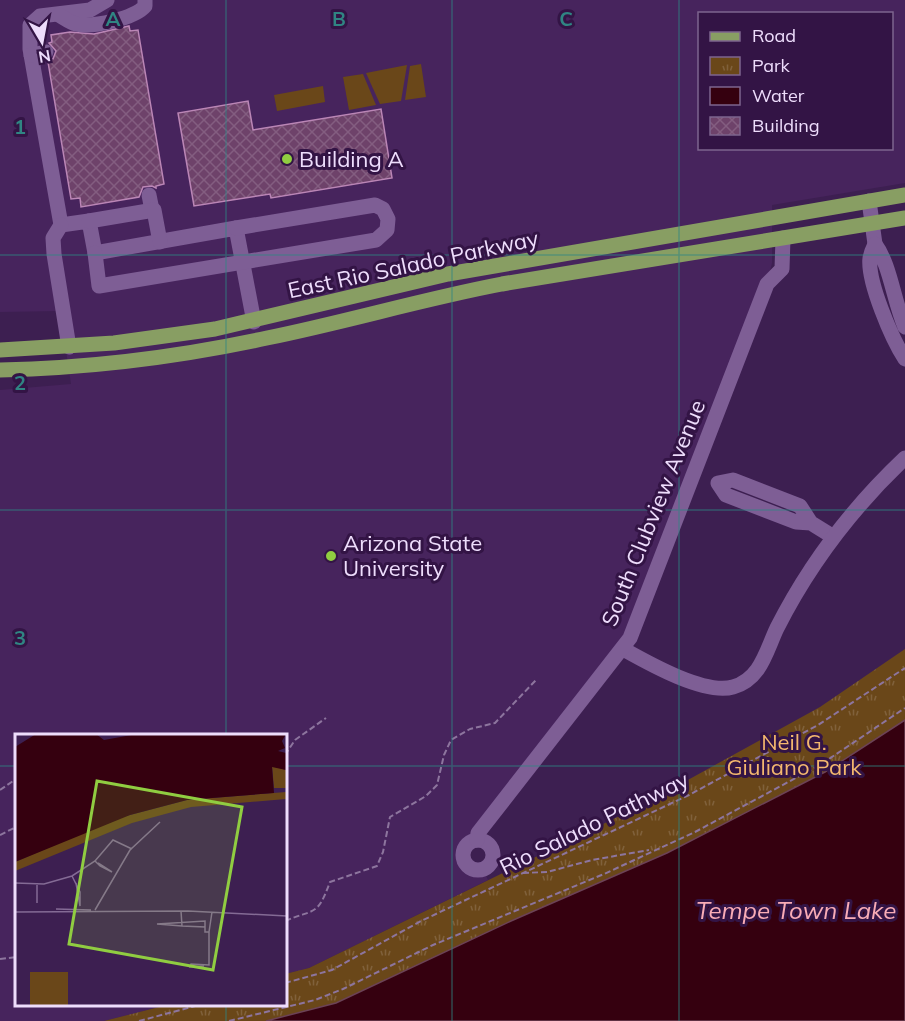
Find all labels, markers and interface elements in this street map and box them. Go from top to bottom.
text: A [106,6,121,31]
text: B [332,6,346,31]
text: C [559,6,573,31]
north arrow [12,12,72,72]
legend [698,12,893,150]
text: Road [752,24,796,47]
text: N [37,46,52,68]
text: Park [752,54,791,77]
text: Water [752,84,805,107]
text: 1 [14,114,26,139]
text: Building [752,114,820,137]
place label: Building A [299,145,404,173]
marker: Building A [280,152,294,166]
street label: East Rio Salado Parkway [285,224,541,304]
text: 2 [14,370,26,395]
street label: South Clubview Avenue [595,396,711,630]
place label: Arizona State University [343,529,482,582]
marker: Arizona State University [324,549,338,563]
text: 3 [14,625,26,650]
park label: Neil G. Giuliano Park [726,728,862,781]
inset map [15,734,286,1006]
street label: Rio Salado Pathway [495,765,693,881]
water label: Tempe Town Lake [696,895,896,925]

